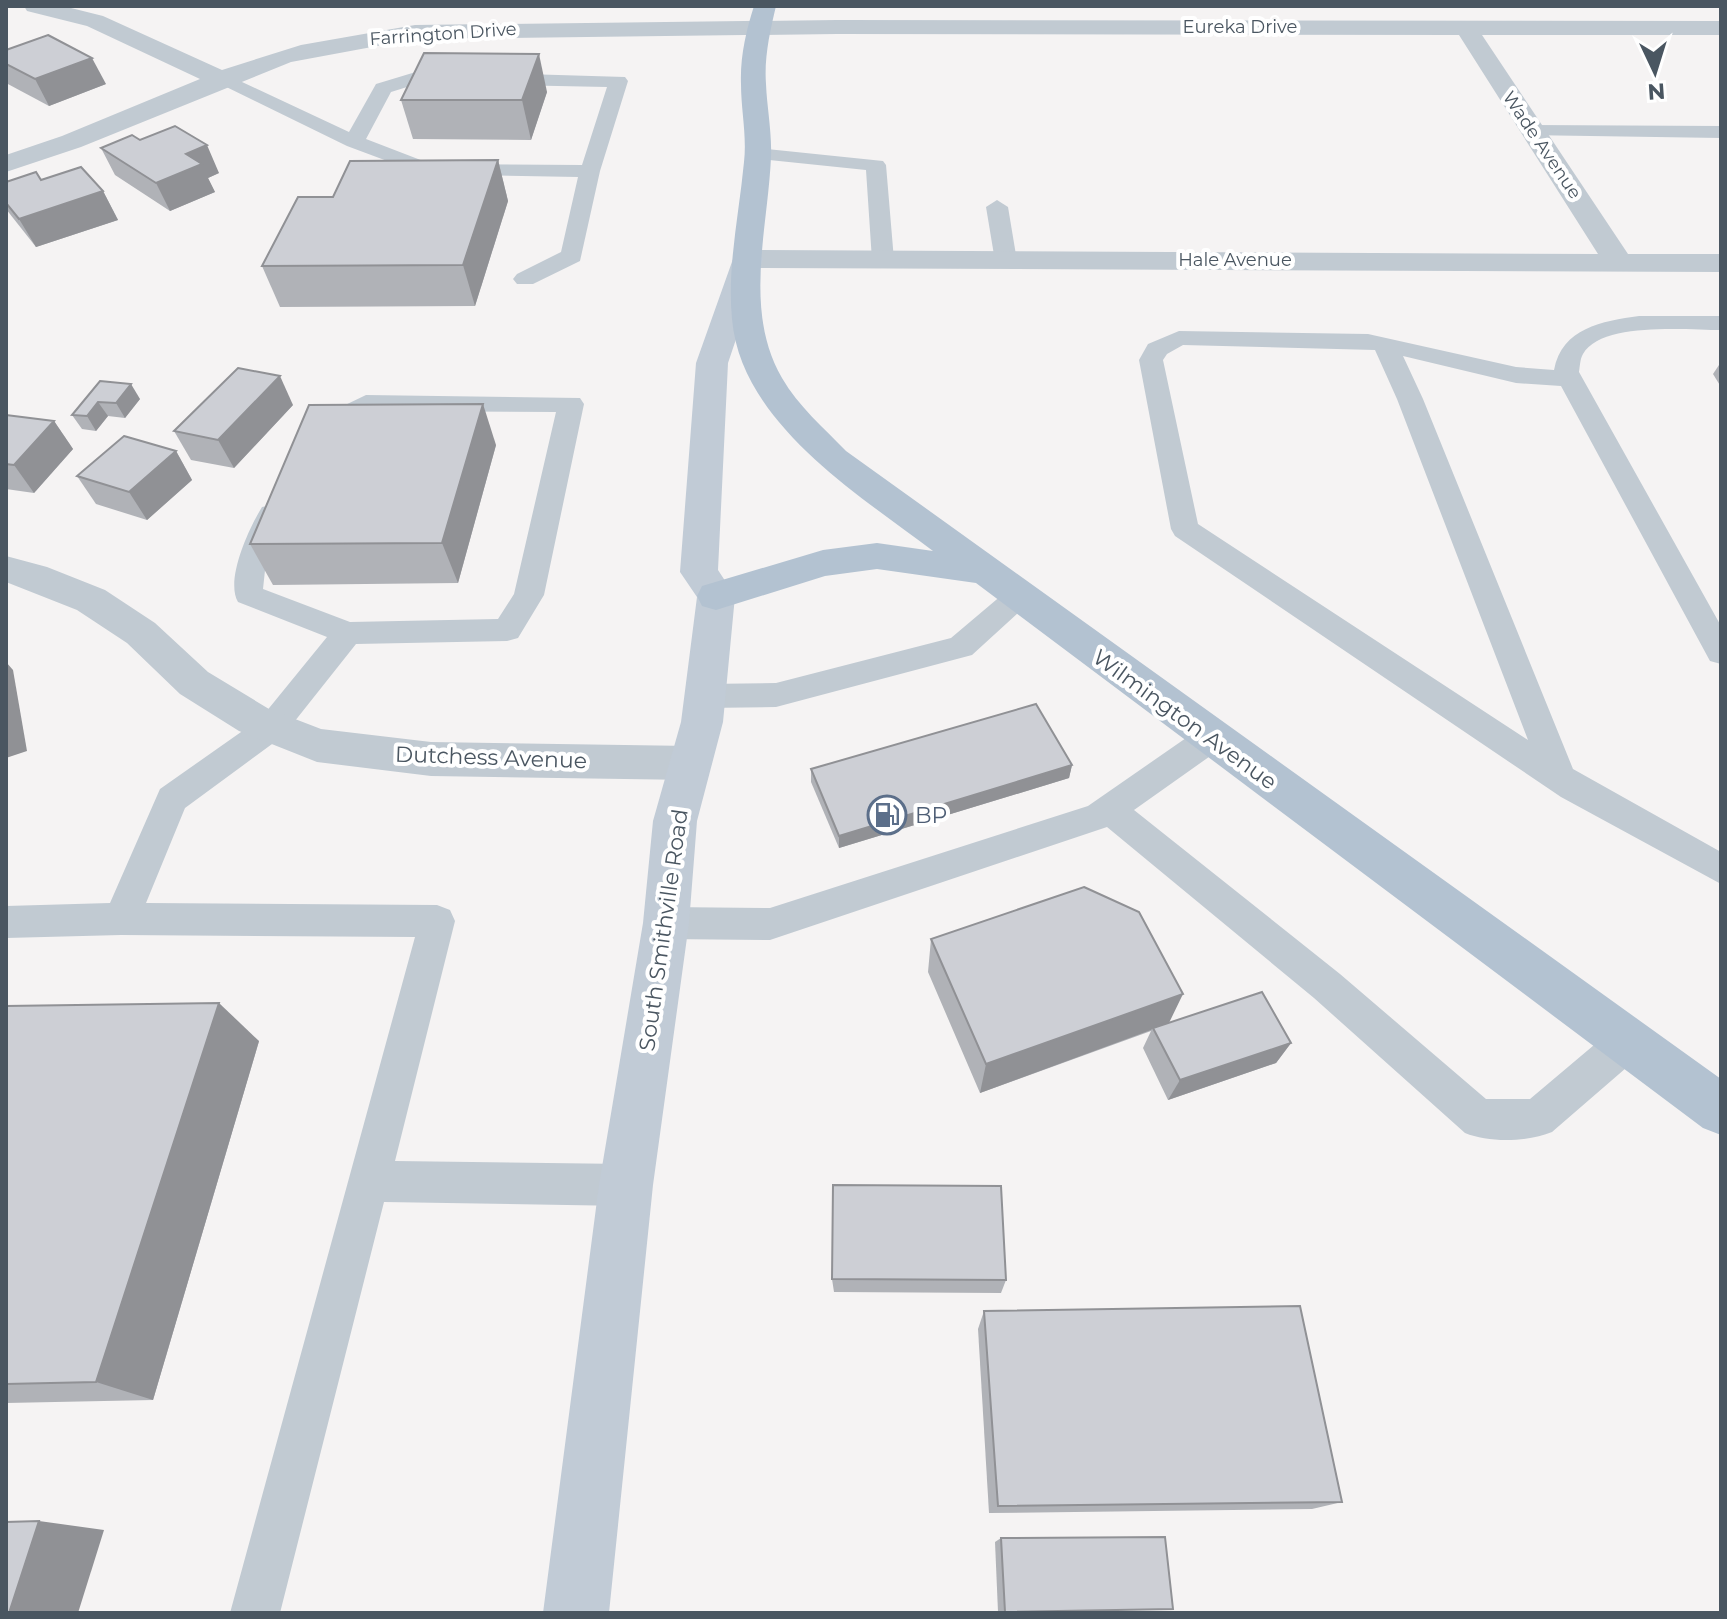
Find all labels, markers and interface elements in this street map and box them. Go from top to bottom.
street label: Eureka Drive [1183,16,1298,38]
street label: Farrington Drive [369,18,517,50]
north arrow [1615,32,1695,112]
text: N [1647,77,1666,106]
street label: Wade Avenue [1498,87,1586,203]
street label: Hale Avenue [1178,249,1292,271]
street label: Wilmington Avenue [1087,644,1282,795]
street label: Dutchess Avenue [395,741,587,774]
fuel station icon: BP [866,794,908,836]
place label: BP [915,802,947,829]
street label: South Smithville Road [633,807,694,1053]

